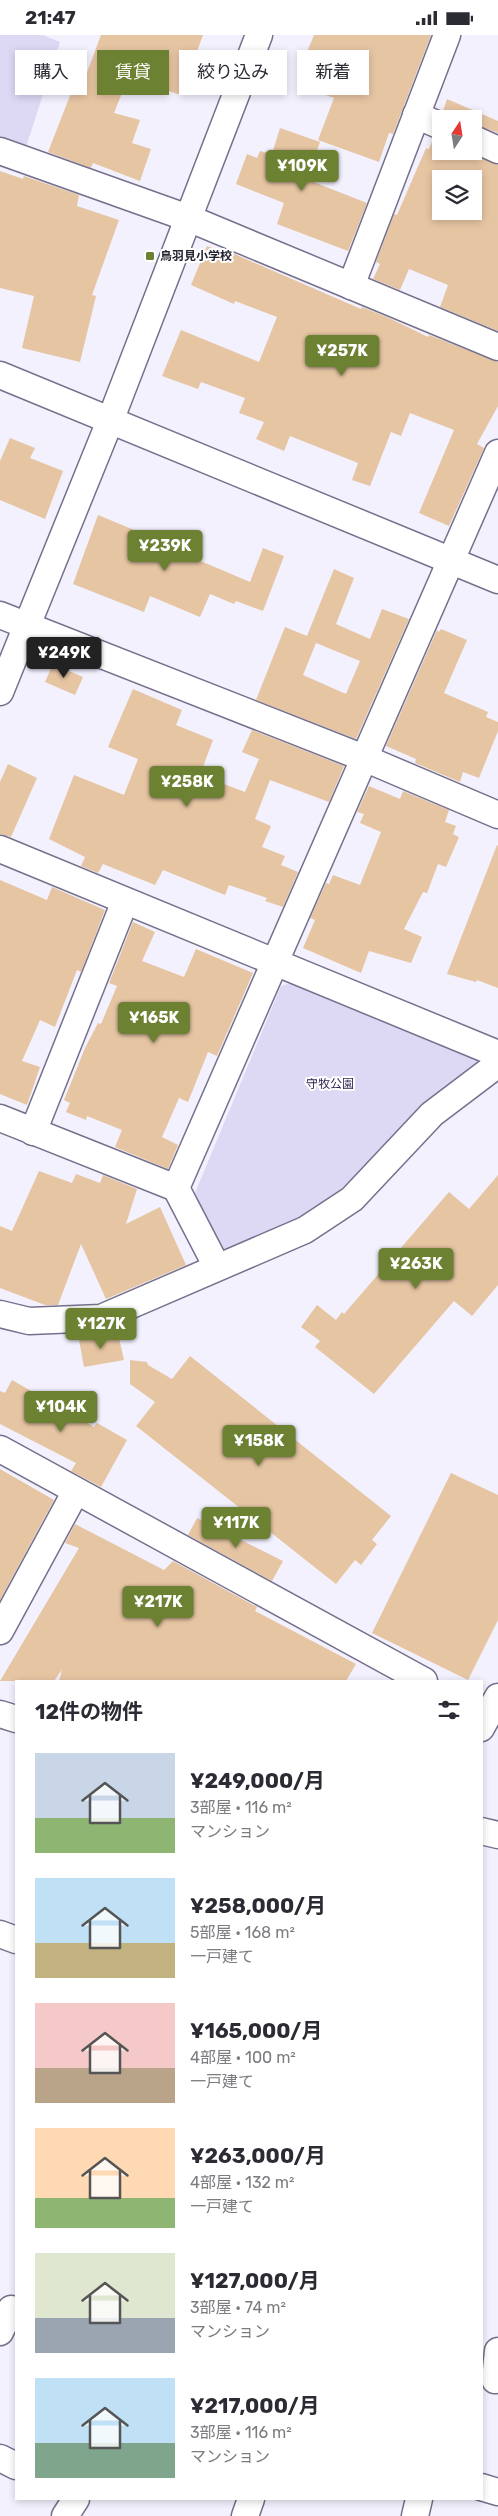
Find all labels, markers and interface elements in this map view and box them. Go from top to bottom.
text: 21:47 [25,6,76,29]
chip: 購入 [15,50,87,95]
chip: 賃貸 [97,50,169,95]
chip: 絞り込み [179,50,287,95]
chip: 新着 [297,50,369,95]
north arrow [432,110,482,160]
map controls [432,110,482,220]
pin: ¥109K [267,149,337,192]
text: ¥109K [277,156,327,175]
button: layers [432,170,482,220]
place label: 鳥羽見小学校 [160,249,232,263]
marker: 鳥羽見小学校 [144,250,156,262]
pin: ¥257K [307,335,377,377]
text: ¥257K [316,341,368,360]
pin: ¥239K [130,529,200,572]
text: ¥239K [139,536,191,555]
pin: ¥249K [29,637,99,679]
text: ¥249K [37,643,91,662]
pin: ¥258K [152,765,222,808]
text: ¥258K [160,772,214,791]
pin: ¥165K [119,1001,189,1044]
text: ¥165K [129,1008,179,1027]
park label: 守牧公園 [306,1077,354,1091]
pin: ¥263K [381,1247,451,1290]
text: ¥263K [390,1254,443,1273]
pin: ¥127K [66,1307,136,1350]
text: ¥127K [76,1314,126,1333]
pin: ¥104K [26,1391,96,1433]
text: ¥104K [35,1397,87,1416]
pin: ¥158K [224,1425,294,1467]
text: ¥158K [234,1431,284,1450]
pin: ¥117K [201,1507,271,1549]
text: ¥117K [213,1513,259,1532]
pin: ¥217K [123,1585,193,1628]
text: ¥217K [133,1592,183,1611]
icon: filters [435,1696,463,1724]
text: 12件の物件 [35,1699,143,1724]
text: ¥249,000/月 [190,1768,325,1793]
icon: home [75,1773,135,1833]
text: 3部屋 · 116 m² [190,1798,292,1817]
text: マンション [190,1822,270,1841]
text: ¥258,000/月 [190,1893,326,1918]
icon: home [75,1898,135,1958]
text: 5部屋 · 168 m² [190,1923,295,1942]
text: 一戸建て [190,1947,254,1966]
text: ¥165,000/月 [190,2018,322,2043]
icon: home [75,2023,135,2083]
text: 4部屋 · 100 m² [190,2048,296,2067]
text: 一戸建て [190,2072,254,2091]
text: ¥263,000/月 [190,2143,326,2168]
icon: home [75,2148,135,2208]
text: 4部屋 · 132 m² [190,2173,295,2192]
text: 一戸建て [190,2197,254,2216]
text: ¥127,000/月 [190,2268,320,2293]
icon: home [75,2273,135,2333]
text: 3部屋 · 74 m² [190,2298,286,2317]
text: マンション [190,2322,270,2341]
text: ¥217,000/月 [190,2393,320,2418]
icon: home [75,2398,135,2458]
text: 3部屋 · 116 m² [190,2423,292,2442]
text: マンション [190,2447,270,2466]

